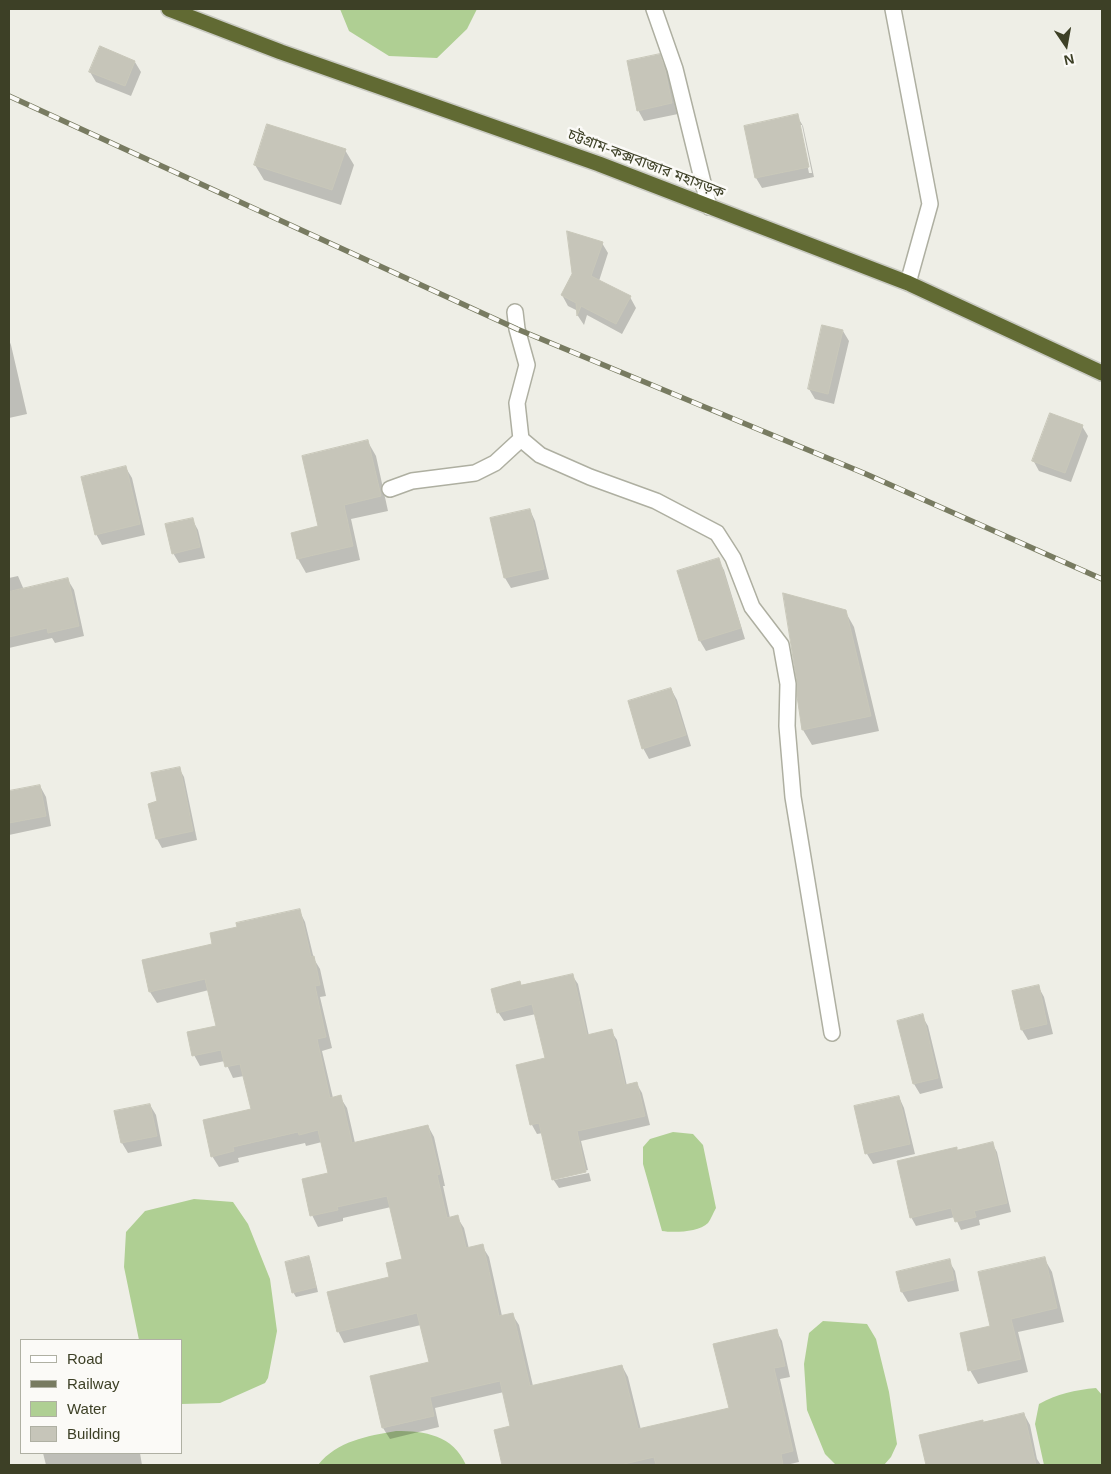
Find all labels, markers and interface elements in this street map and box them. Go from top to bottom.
north arrow [1041,20,1091,70]
text: N [1063,51,1076,69]
street label: চট্টগ্রাম-কক্সবাজার মহাসড়ক [565,126,727,202]
legend [20,1339,182,1454]
text: Road [67,1350,103,1367]
text: Railway [67,1375,120,1392]
text: Water [67,1400,106,1417]
text: Building [67,1425,120,1442]

